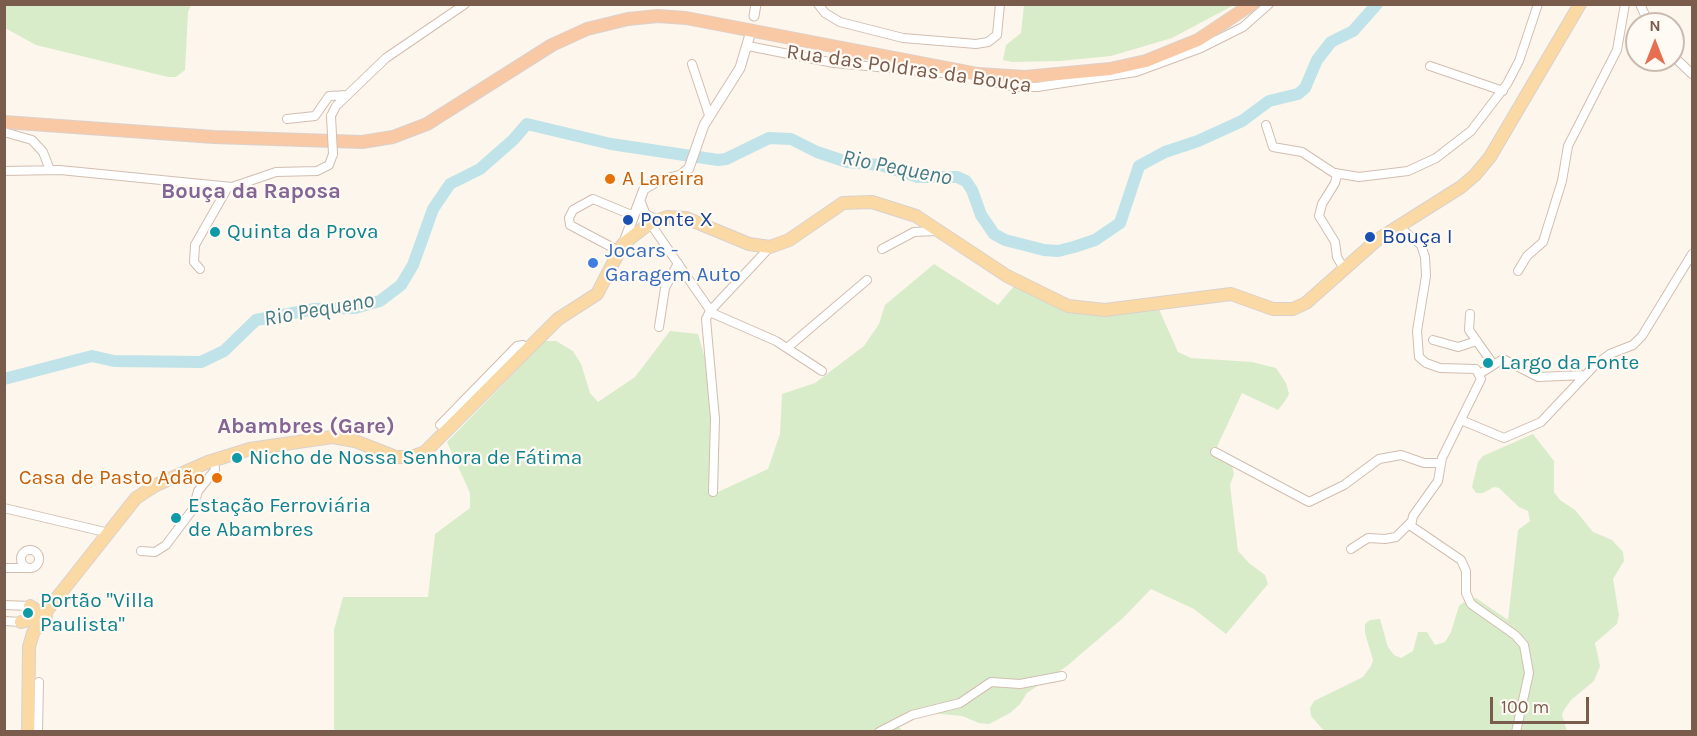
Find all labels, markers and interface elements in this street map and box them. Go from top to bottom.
north arrow [1625,12,1685,72]
text: N [1649,16,1661,35]
street label: Rua das Poldras da Bouça [785,39,1033,99]
water label: Rio Pequeno [840,144,954,192]
place label: A Lareira [622,166,704,192]
marker: A Lareira [603,172,617,186]
district label: Bouça da Raposa [161,179,341,205]
place label: Ponte X [640,207,713,233]
marker: Ponte X [621,213,635,227]
place label: Quinta da Prova [227,219,379,245]
place label: Bouça I [1382,224,1453,250]
marker: Quinta da Prova [208,225,222,239]
marker: Bouça I [1363,230,1377,244]
place label: Jocars - Garagem Auto [605,238,741,288]
marker: Jocars - Garagem Auto [586,256,600,270]
water label: Rio Pequeno [262,287,376,333]
place label: Largo da Fonte [1500,350,1639,376]
marker: Largo da Fonte [1481,356,1495,370]
district label: Abambres (Gare) [217,414,395,440]
place label: Nicho de Nossa Senhora de Fátima [249,445,582,471]
marker: Nicho de Nossa Senhora de Fátima [230,451,244,465]
place label: Casa de Pasto Adão [19,465,205,491]
marker: Casa de Pasto Adão [210,471,224,485]
place label: Estação Ferroviária de Abambres [188,493,371,543]
marker: Estação Ferroviária de Abambres [169,511,183,525]
place label: Portão "Villa Paulista" [40,588,154,638]
marker: Portão "Villa Paulista" [21,606,35,620]
scale bar [1493,685,1592,723]
text: 100 m [1501,696,1549,718]

